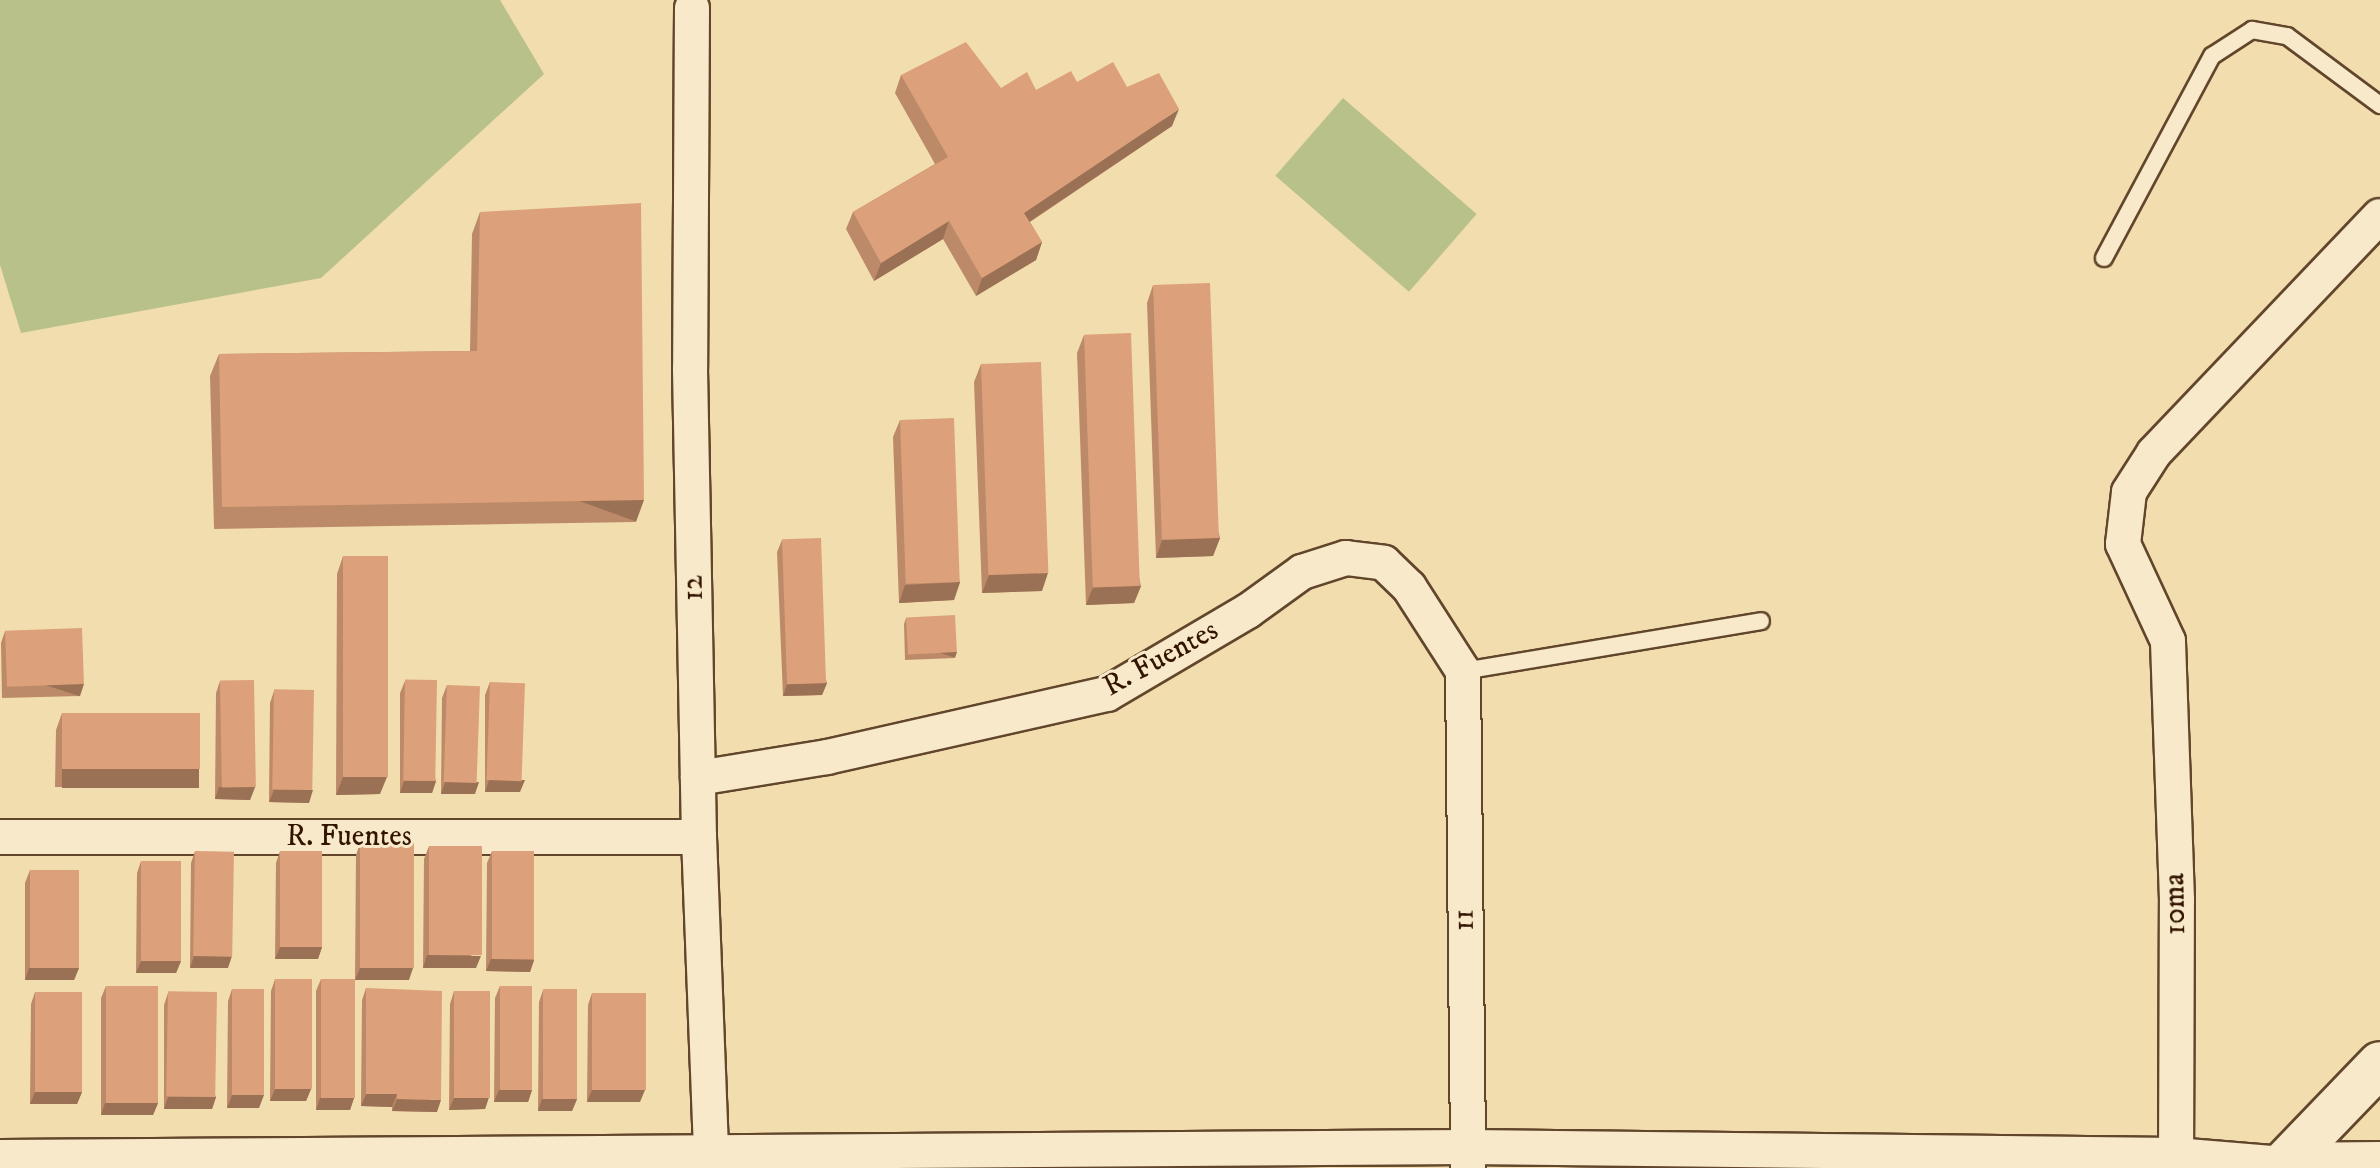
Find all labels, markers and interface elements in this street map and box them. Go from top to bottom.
street label: 12 [676,575,712,601]
street label: R. Fuentes [1097,613,1225,705]
street label: R. Fuentes [286,819,412,855]
street label: 10ma [2157,873,2195,935]
street label: 11 [1447,909,1483,931]

